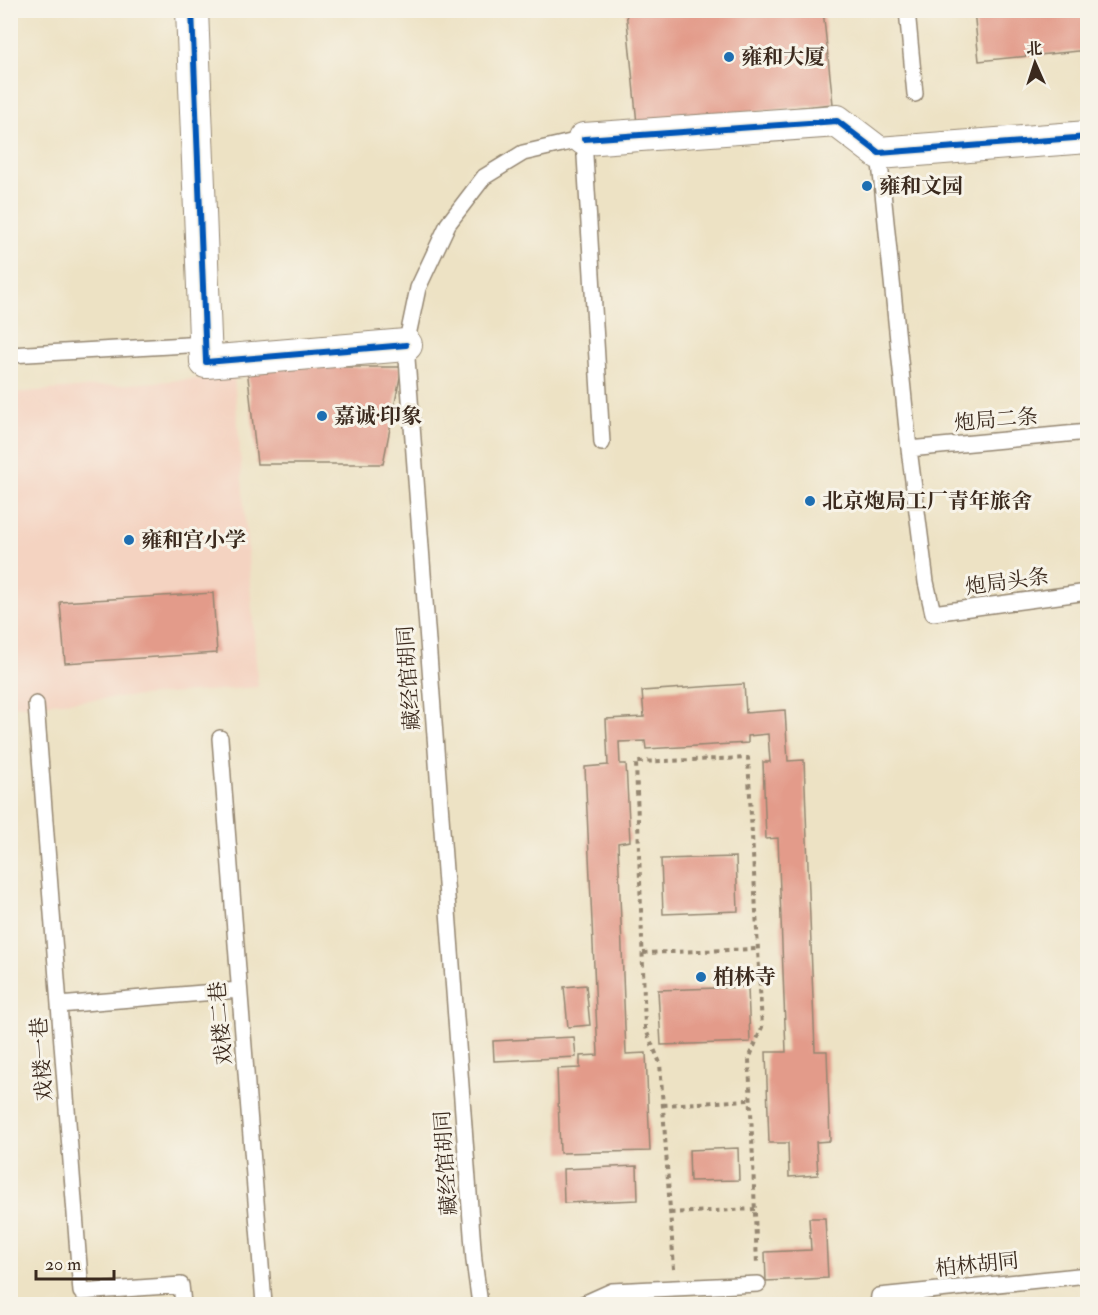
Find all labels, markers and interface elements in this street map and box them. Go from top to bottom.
north arrow [1005,33,1065,93]
text: 北 [1026,39,1043,59]
place label: 雍和大厦 [741,44,825,71]
marker: 雍和大厦 [722,50,736,64]
place label: 雍和文园 [879,173,963,200]
marker: 雍和文园 [860,179,874,193]
place label: 嘉诚·印象 [334,403,422,430]
street label: 炮局二条 [953,403,1039,437]
marker: 嘉诚·印象 [315,409,329,423]
place label: 北京炮局工厂青年旅舍 [822,488,1032,515]
marker: 北京炮局工厂青年旅舍 [803,494,817,508]
place label: 雍和宫小学 [141,527,246,554]
marker: 雍和宫小学 [122,533,136,547]
street label: 炮局头条 [964,563,1050,601]
street label: 藏经馆胡同 [392,625,426,731]
place label: 柏林寺 [713,964,776,991]
marker: 柏林寺 [694,970,708,984]
street label: 戏楼二巷 [204,980,238,1066]
street label: 戏楼一巷 [26,1016,58,1102]
street label: 藏经馆胡同 [429,1110,463,1216]
scale bar [36,1243,114,1281]
street label: 柏林胡同 [934,1247,1020,1283]
text: 20 m [45,1253,81,1276]

